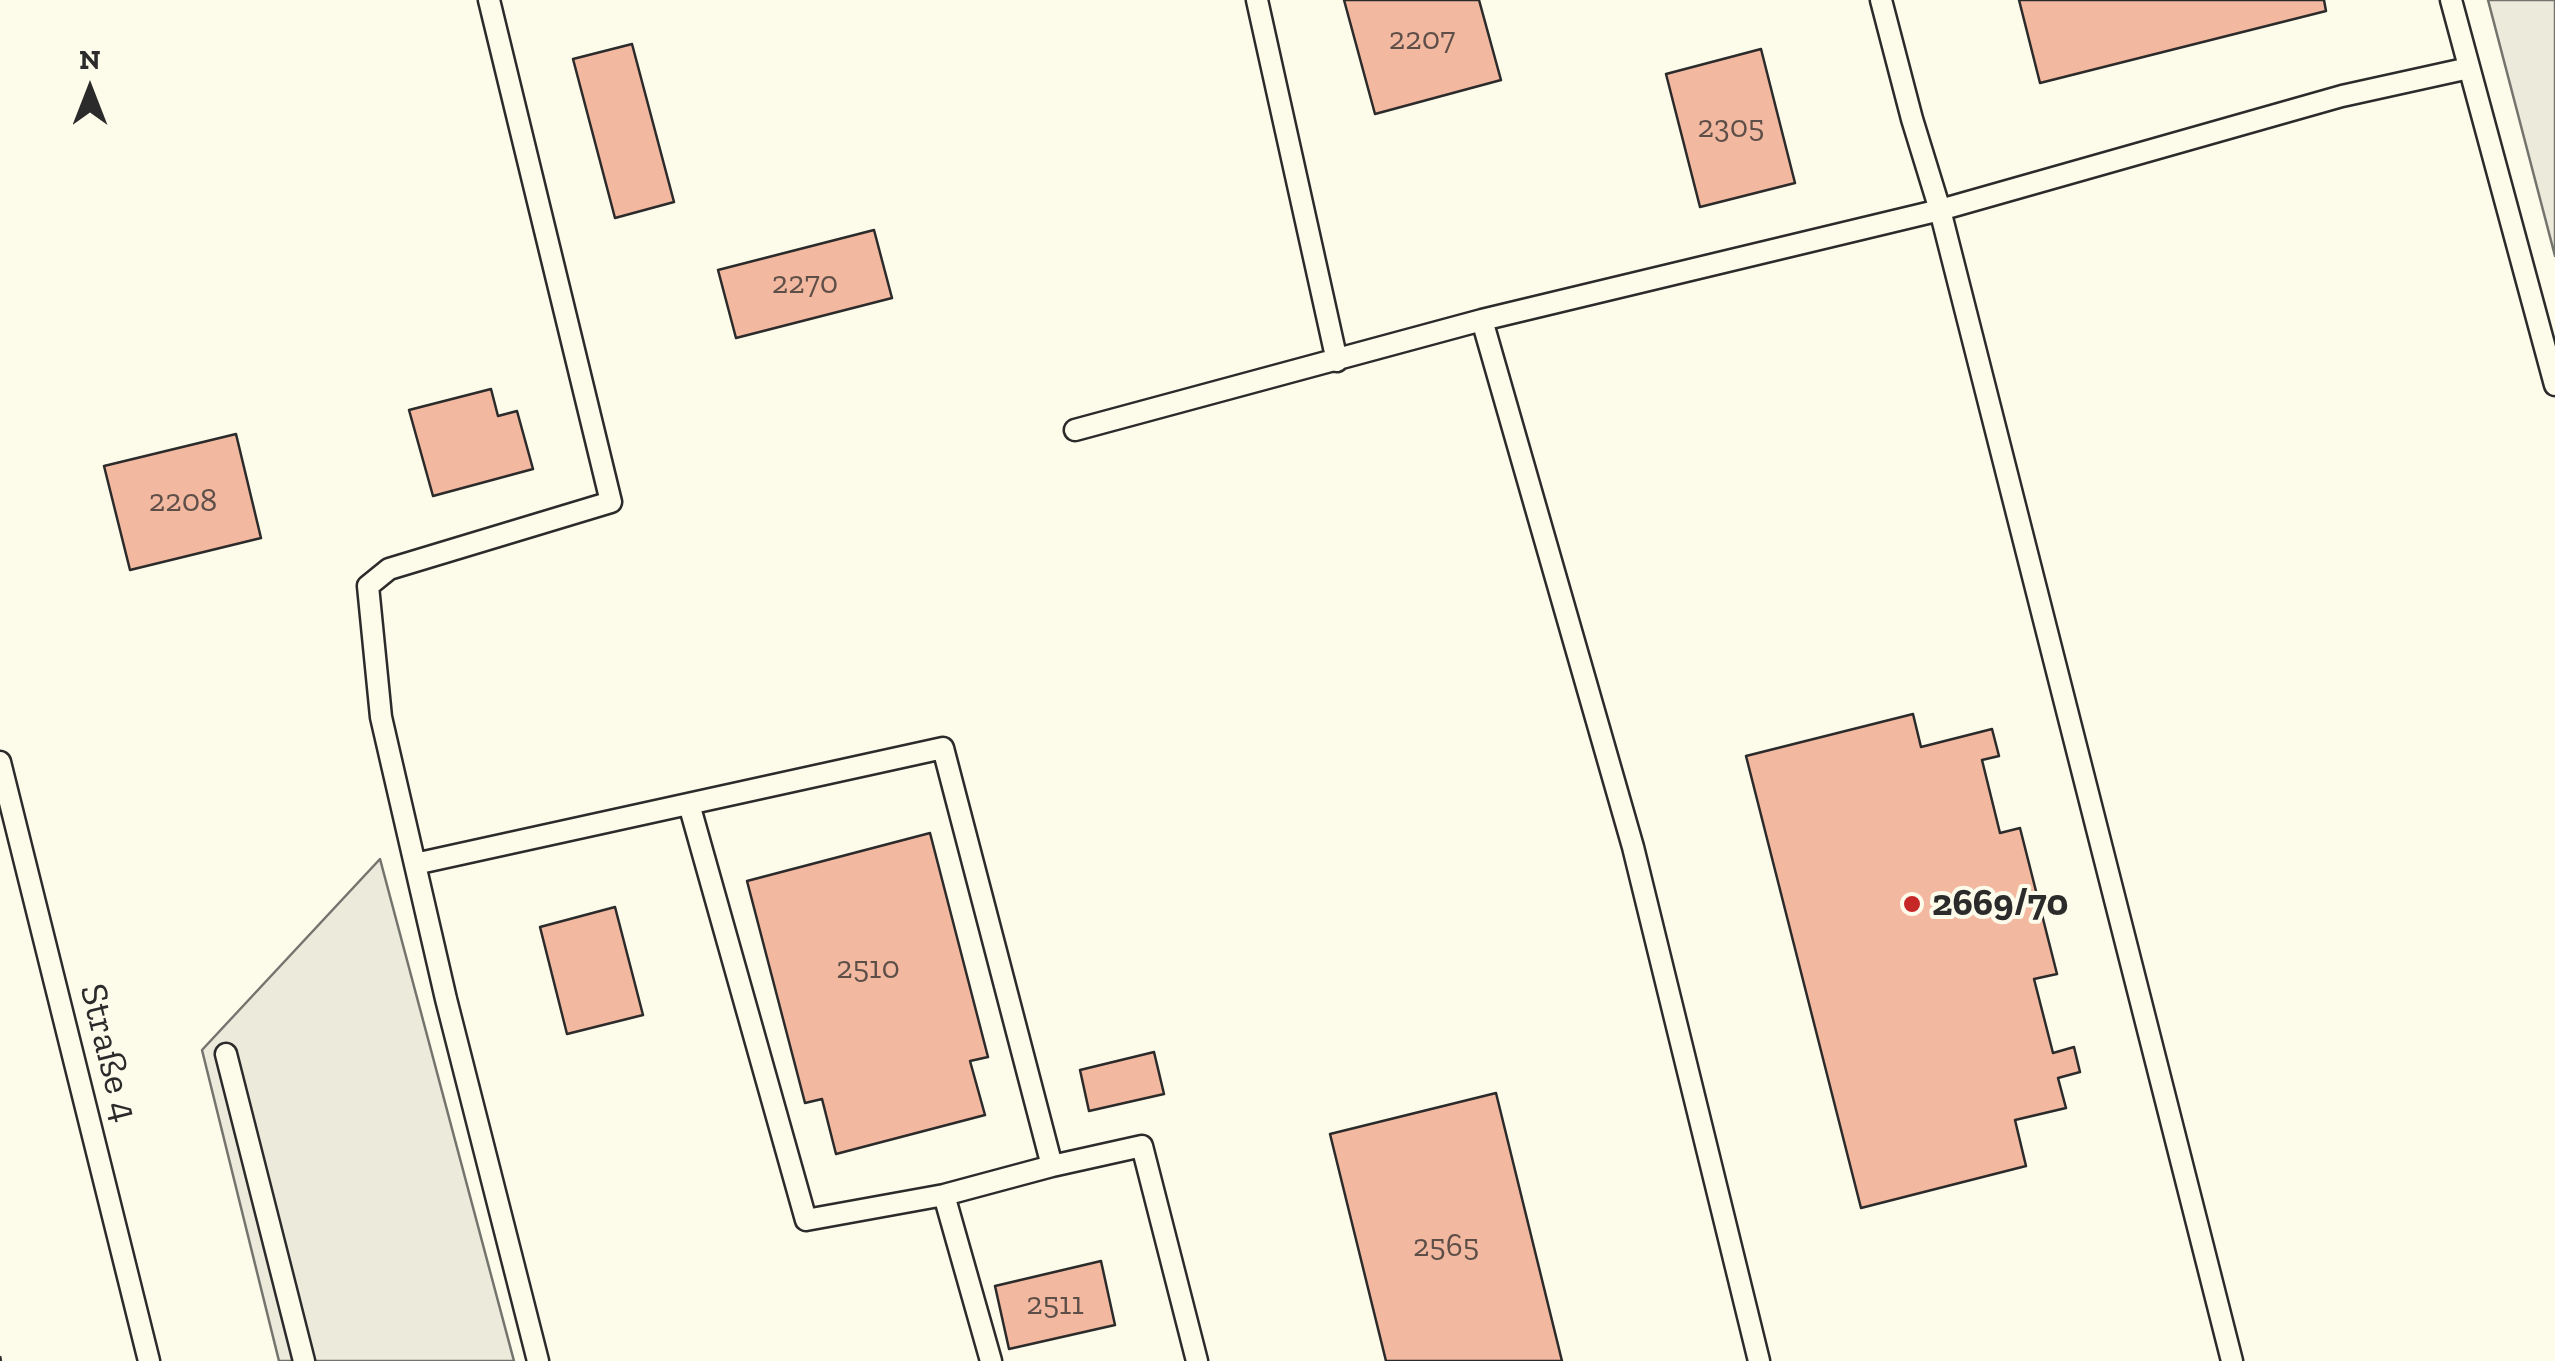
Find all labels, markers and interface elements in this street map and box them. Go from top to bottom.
house number: 2207 [1389,21,1455,59]
north arrow [40,40,140,140]
text: N [79,43,101,76]
house number: 2305 [1698,109,1764,147]
house number: 2270 [772,265,838,303]
house number: 2208 [149,483,217,521]
place label: 2669/70 [1932,881,2068,927]
marker: 2669/70 [1901,893,1923,915]
house number: 2510 [836,950,900,988]
street label: Straße 4 [69,979,147,1127]
house number: 2565 [1413,1228,1479,1266]
house number: 2511 [1026,1286,1084,1324]

